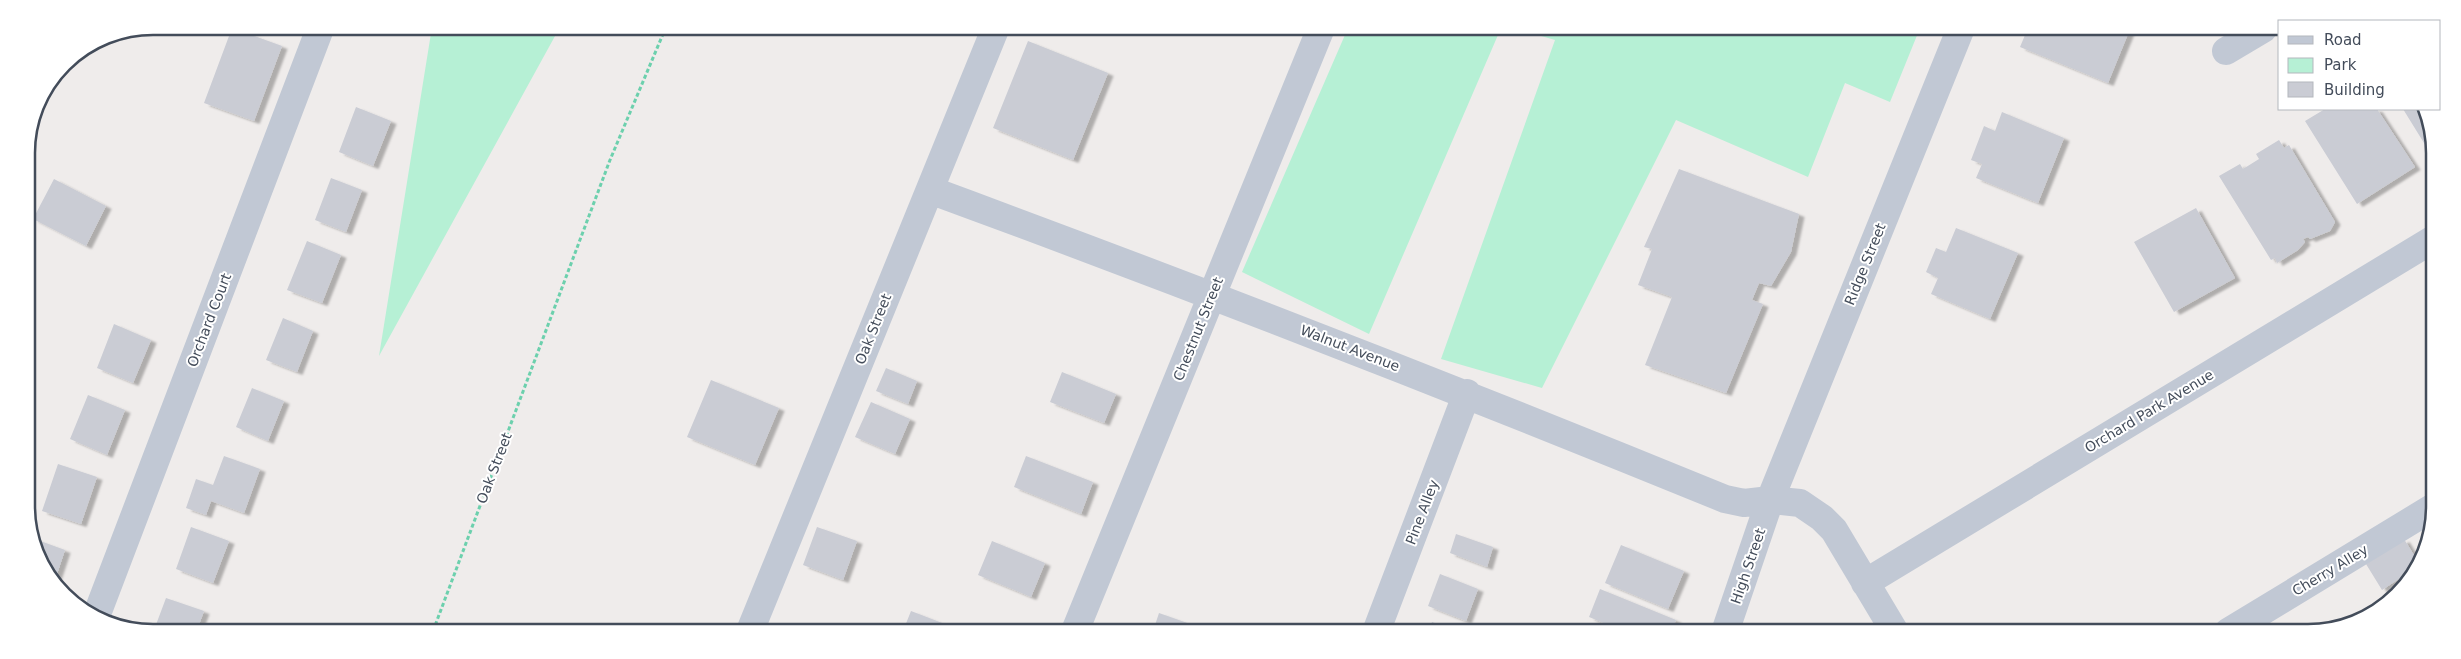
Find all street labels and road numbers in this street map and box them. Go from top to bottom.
street label: Ridge Street [1841,220,1889,307]
street label: Orchard Court [184,270,234,369]
street label: Chestnut Street [1170,274,1226,383]
street label: Oak Street [852,291,895,367]
street label: Walnut Avenue [1298,322,1402,374]
street label: Orchard Park Avenue [2082,366,2216,456]
street label: Oak Street [473,430,515,506]
street label: Pine Alley [1402,477,1442,547]
street label: High Street [1728,525,1769,606]
street label: Cherry Alley [2289,541,2371,599]

